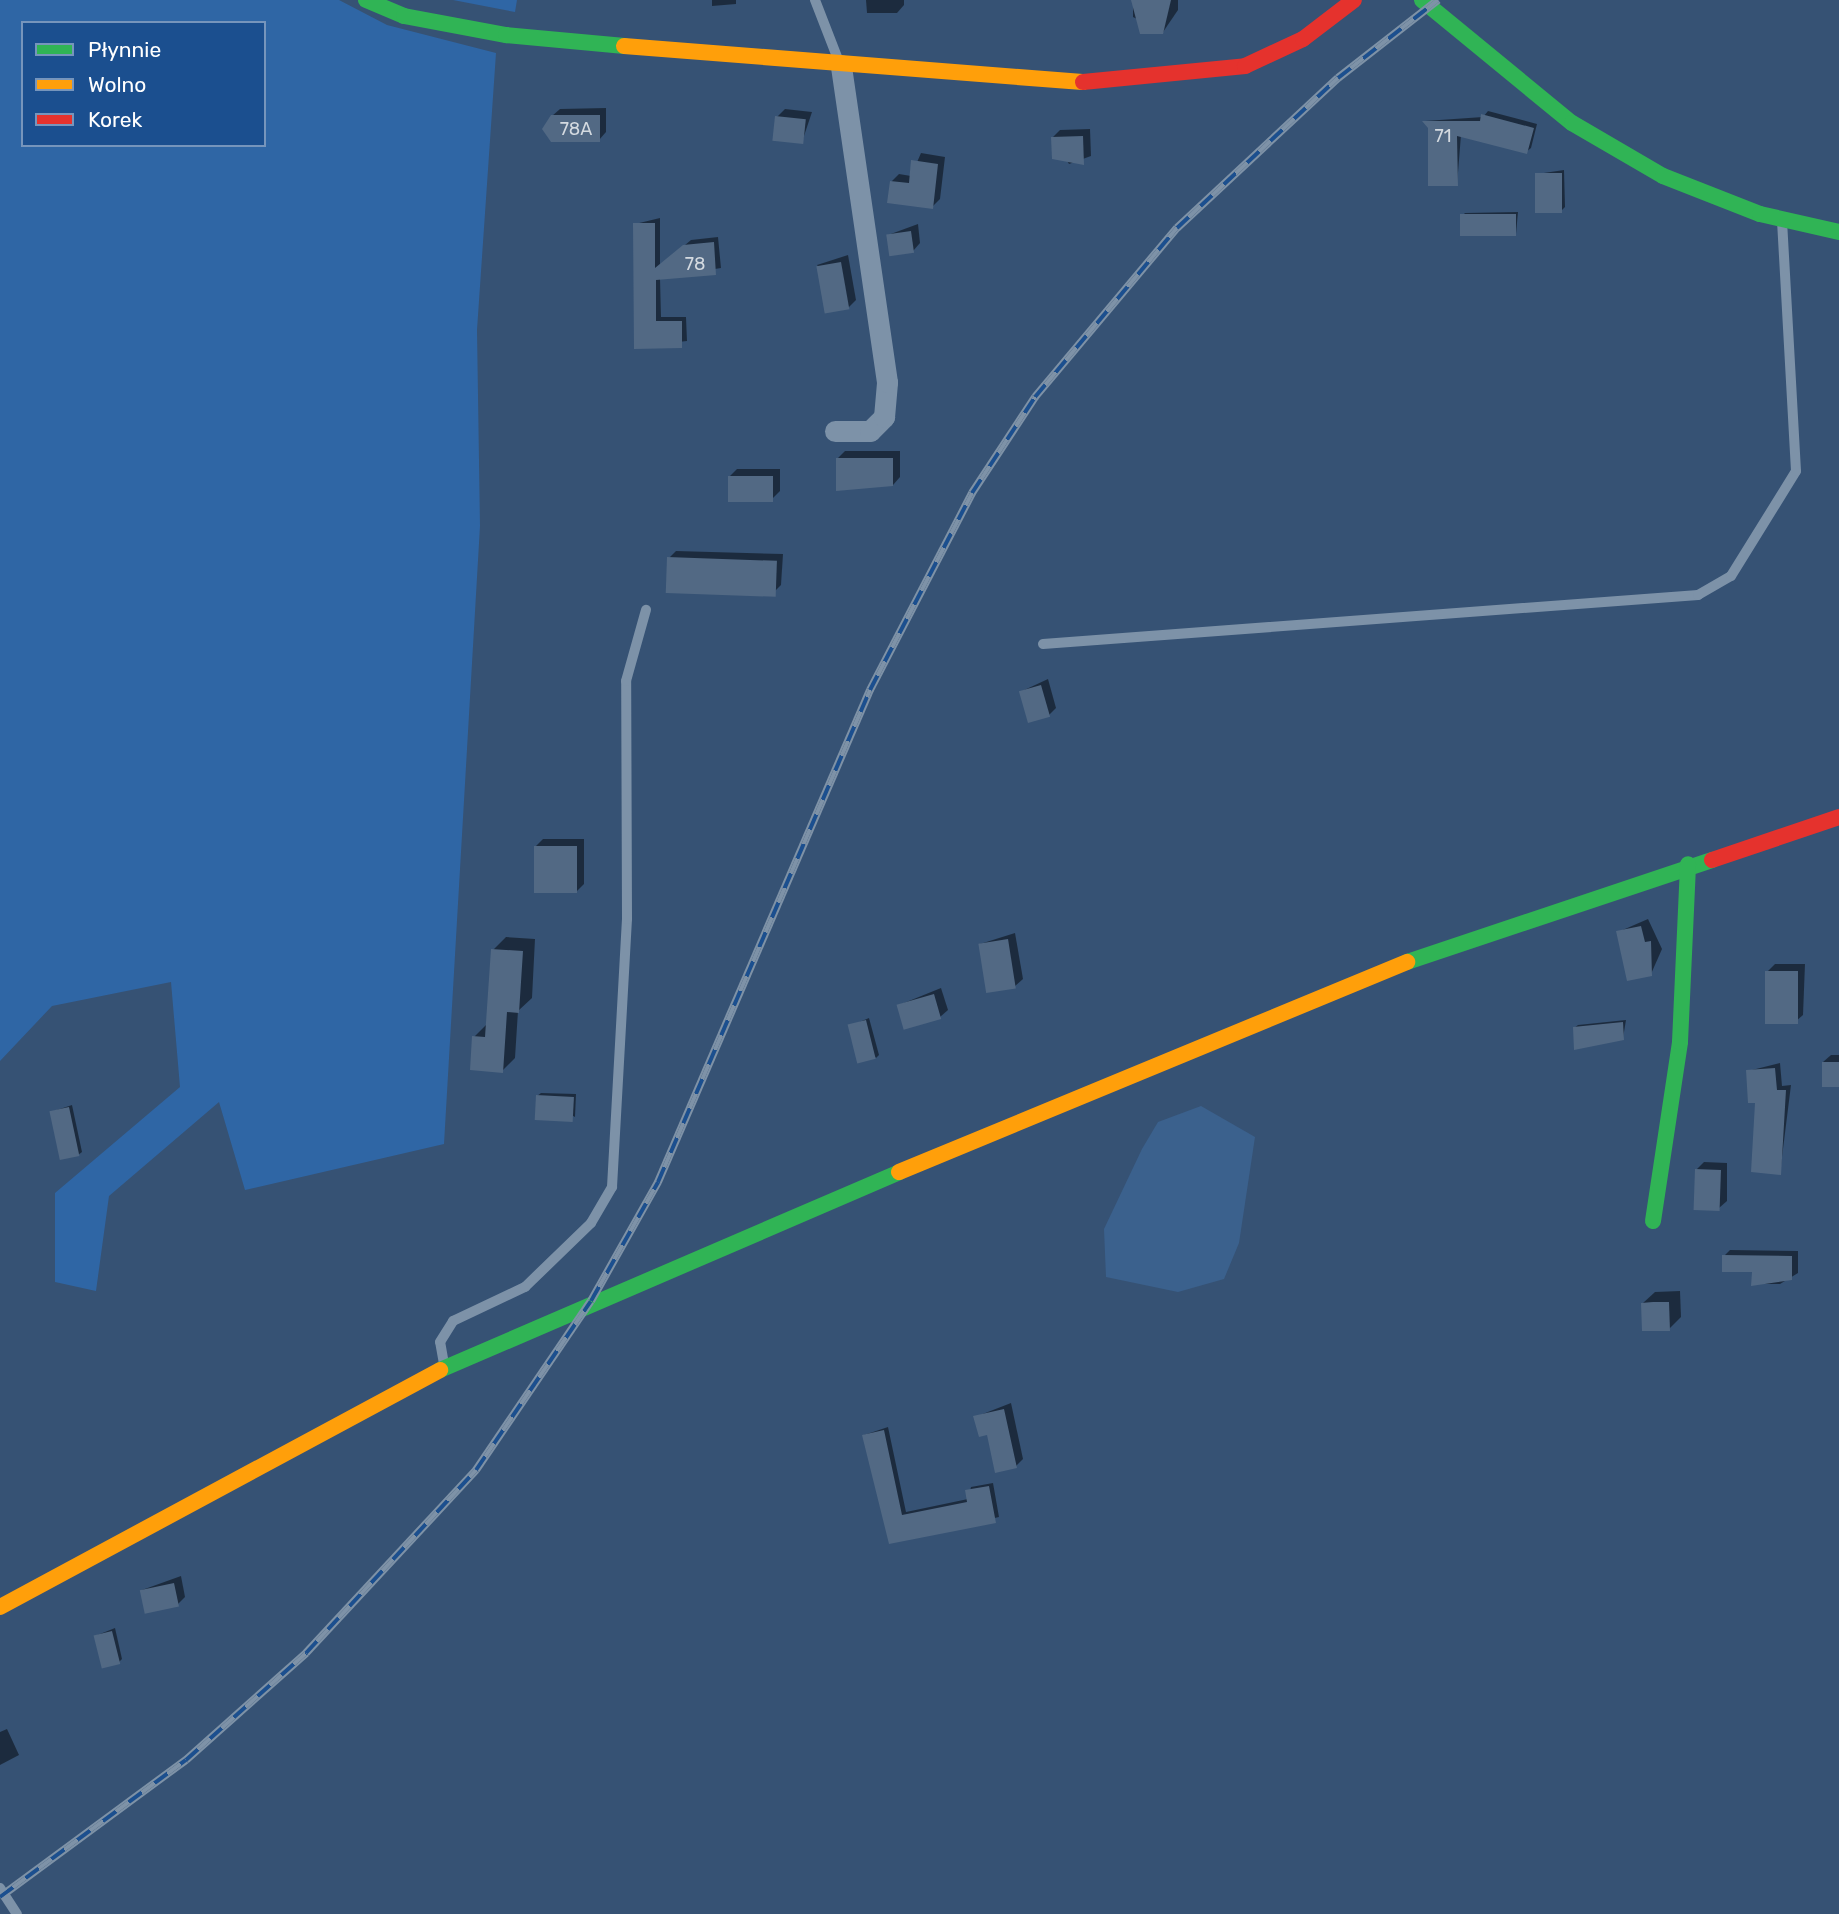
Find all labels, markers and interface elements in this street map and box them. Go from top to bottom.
legend [21,21,266,147]
text: Płynnie [88,37,161,62]
text: Wolno [88,72,146,97]
text: Korek [88,107,142,132]
house number: 78A [560,118,592,140]
house number: 71 [1435,125,1451,147]
house number: 78 [685,253,705,275]

